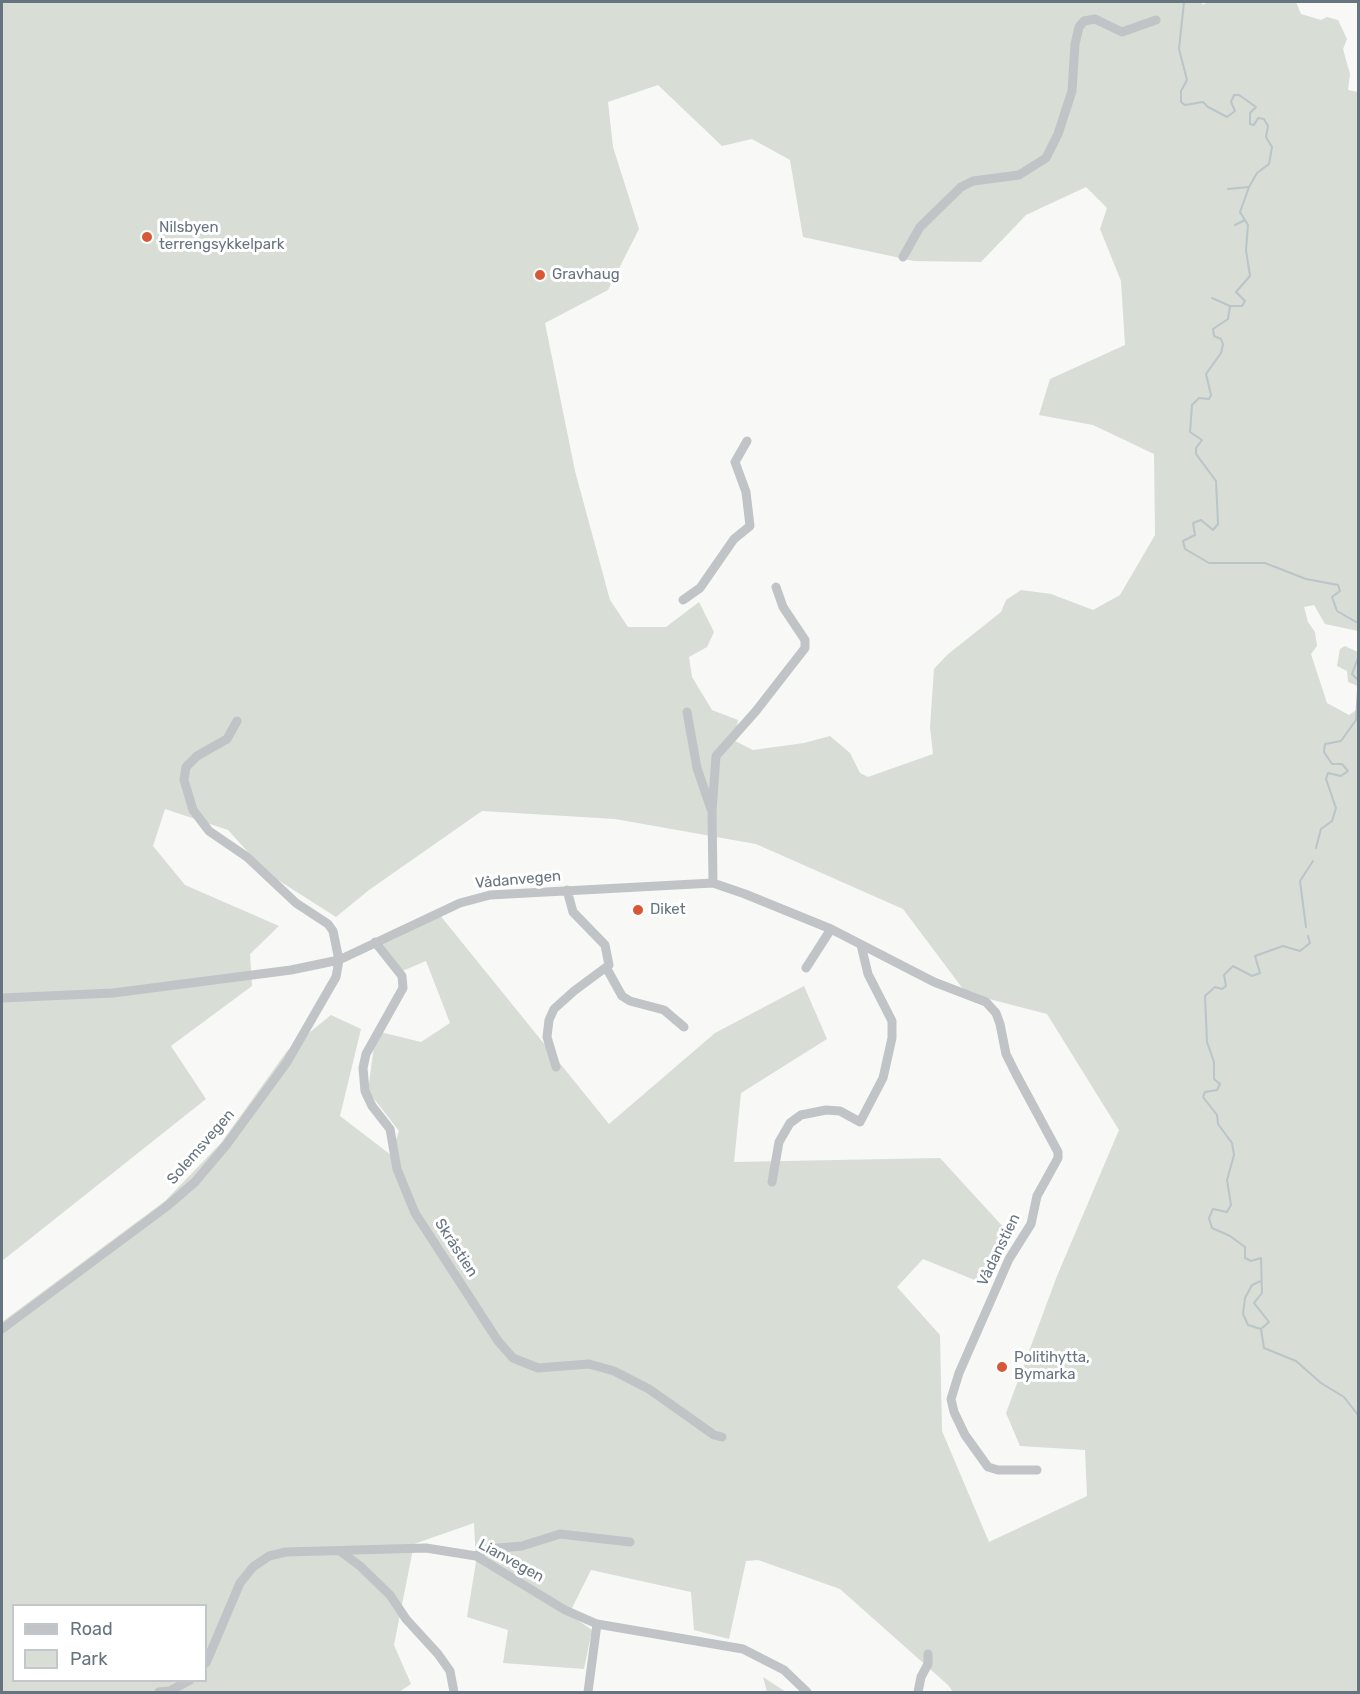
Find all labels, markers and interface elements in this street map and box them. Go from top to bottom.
place label: Nilsbyen terrengsykkelpark [159,219,284,254]
marker: Nilsbyen terrengsykkelpark [140,230,154,244]
place label: Gravhaug [552,266,620,284]
marker: Gravhaug [533,268,547,282]
street label: Vådanvegen [474,867,562,893]
place label: Diket [650,901,686,919]
marker: Diket [631,903,645,917]
street label: Solemsvegen [164,1106,238,1188]
street label: Vådanstien [974,1211,1024,1289]
street label: Skråstien [431,1216,481,1280]
place label: Politihytta, Bymarka [1014,1349,1090,1384]
marker: Politihytta, Bymarka [995,1360,1009,1374]
street label: Lianvegen [475,1536,547,1586]
legend [12,1604,207,1682]
text: Road [70,1618,113,1640]
text: Park [70,1648,107,1670]

